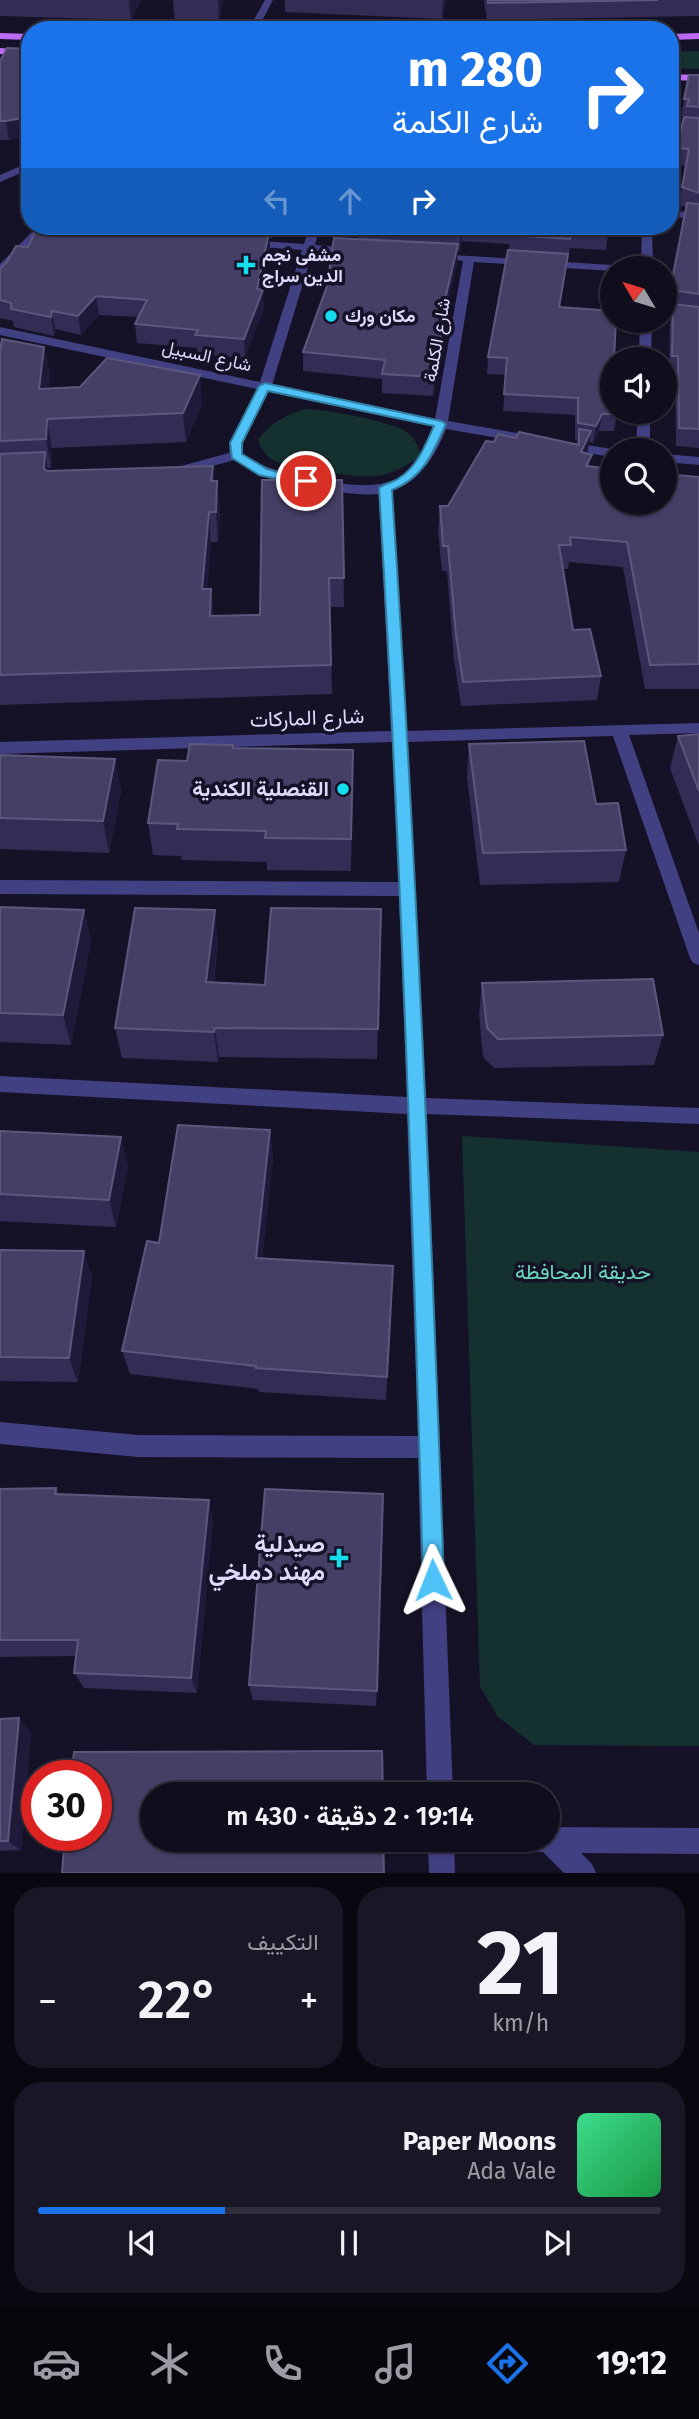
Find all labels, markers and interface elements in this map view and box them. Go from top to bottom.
text: 280 m [408,40,543,99]
icon: right [567,49,658,140]
text: شارع الكلمة [392,103,543,141]
icon: left [258,182,296,220]
icon: ahead [331,182,369,220]
icon: right [404,182,442,220]
place label: مشفى نجم الدين سراج [262,244,343,288]
marker: مشفى نجم الدين سراج [236,255,256,275]
north arrow [600,256,677,332]
map controls [600,256,677,515]
street label: شارع الكلمة [419,296,456,384]
place label: مكان ورك [345,305,416,327]
marker: مكان ورك [323,308,339,324]
street label: شارع السبيل [160,336,254,377]
button: sound [600,347,677,424]
button: search [600,438,677,515]
pin [276,451,336,511]
icon: arrive [287,462,325,500]
street label: شارع الماركات [249,703,365,734]
place label: القنصلية الكندية [192,776,329,802]
marker: القنصلية الكندية [335,781,351,797]
park label: حديقة المحافظة [515,1259,651,1285]
place label: صيدلية مهند دملخي [208,1530,325,1592]
position arrow [396,1543,470,1617]
marker: صيدلية مهند دملخي [331,1550,347,1566]
speed limit sign: 30 [21,1760,112,1851]
text: 19:14 · 2 دقيقة · 430 m [226,1801,474,1832]
text: 21 [477,1909,564,2018]
text: التكييف [247,1928,319,1956]
text: 22° [138,1969,218,2032]
text: − [38,1978,57,2024]
text: + [300,1978,318,2024]
text: km/h [492,2009,549,2037]
text: Paper Moons [403,2126,556,2157]
text: Ada Vale [467,2157,556,2185]
icon: previous [123,2224,161,2262]
icon: pause [330,2224,368,2262]
icon: next [538,2224,576,2262]
icon: car [32,2339,81,2388]
icon: climate [145,2339,194,2388]
icon: phone [258,2339,307,2388]
icon: music [371,2339,420,2388]
icon: directions [483,2339,532,2388]
text: 19:12 [596,2344,667,2382]

